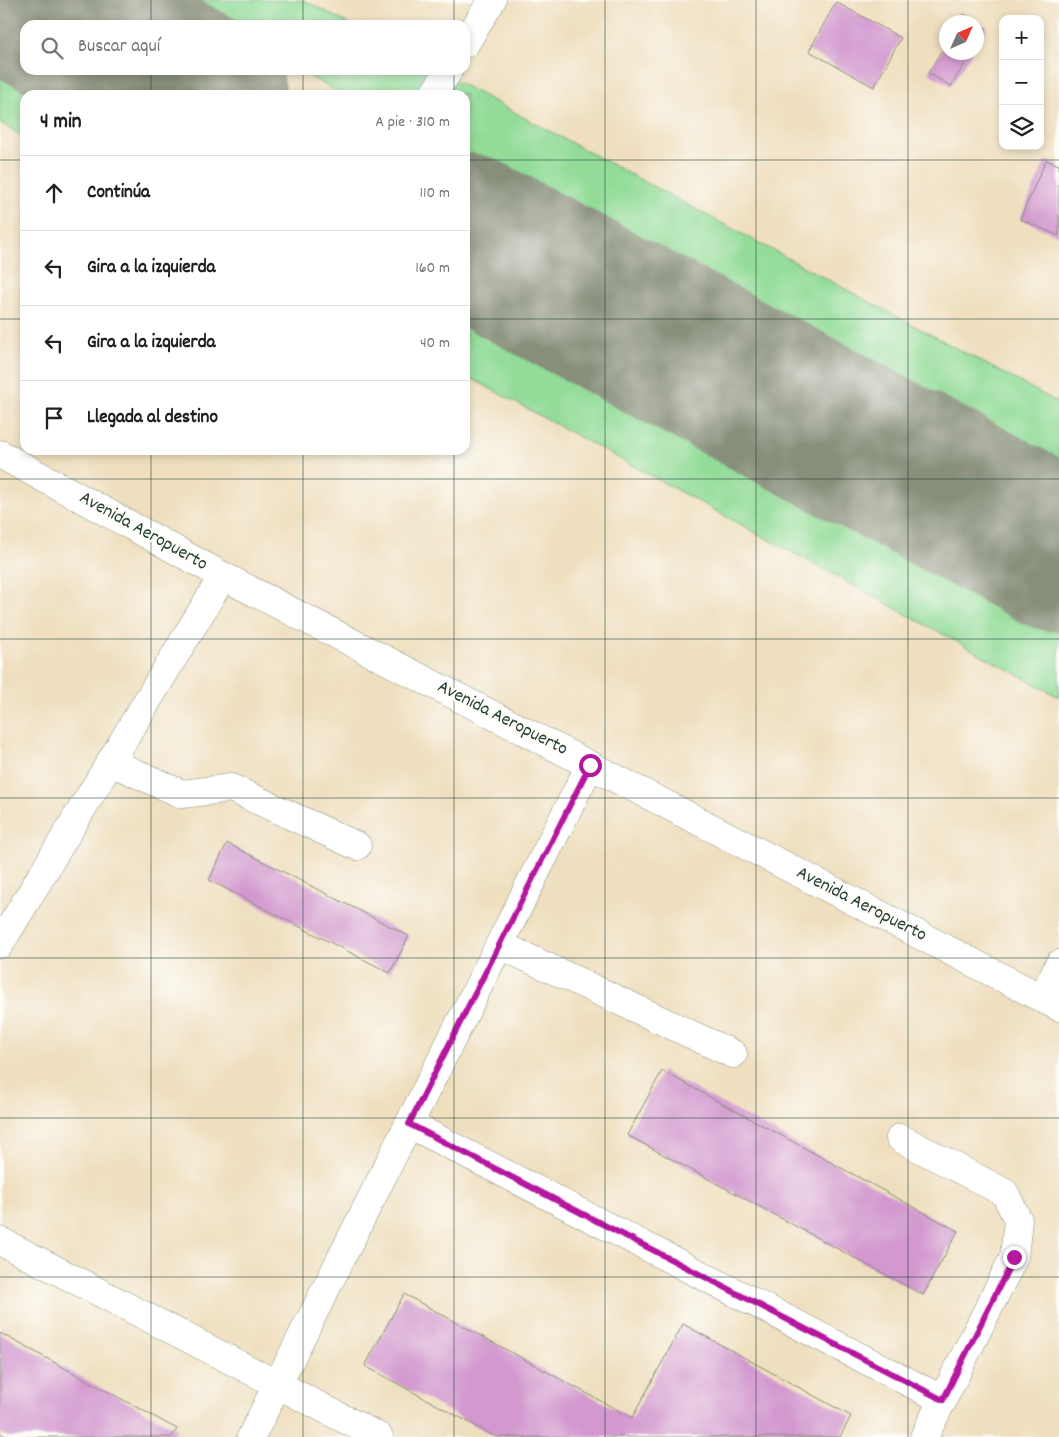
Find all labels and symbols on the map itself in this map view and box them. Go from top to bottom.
north arrow [939,15,984,60]
street label: Avenida Aeropuerto [74,485,212,579]
street label: Avenida Aeropuerto [432,674,572,764]
route start [579,754,602,777]
street label: Avenida Aeropuerto [791,860,931,950]
route end [1003,1246,1026,1269]

